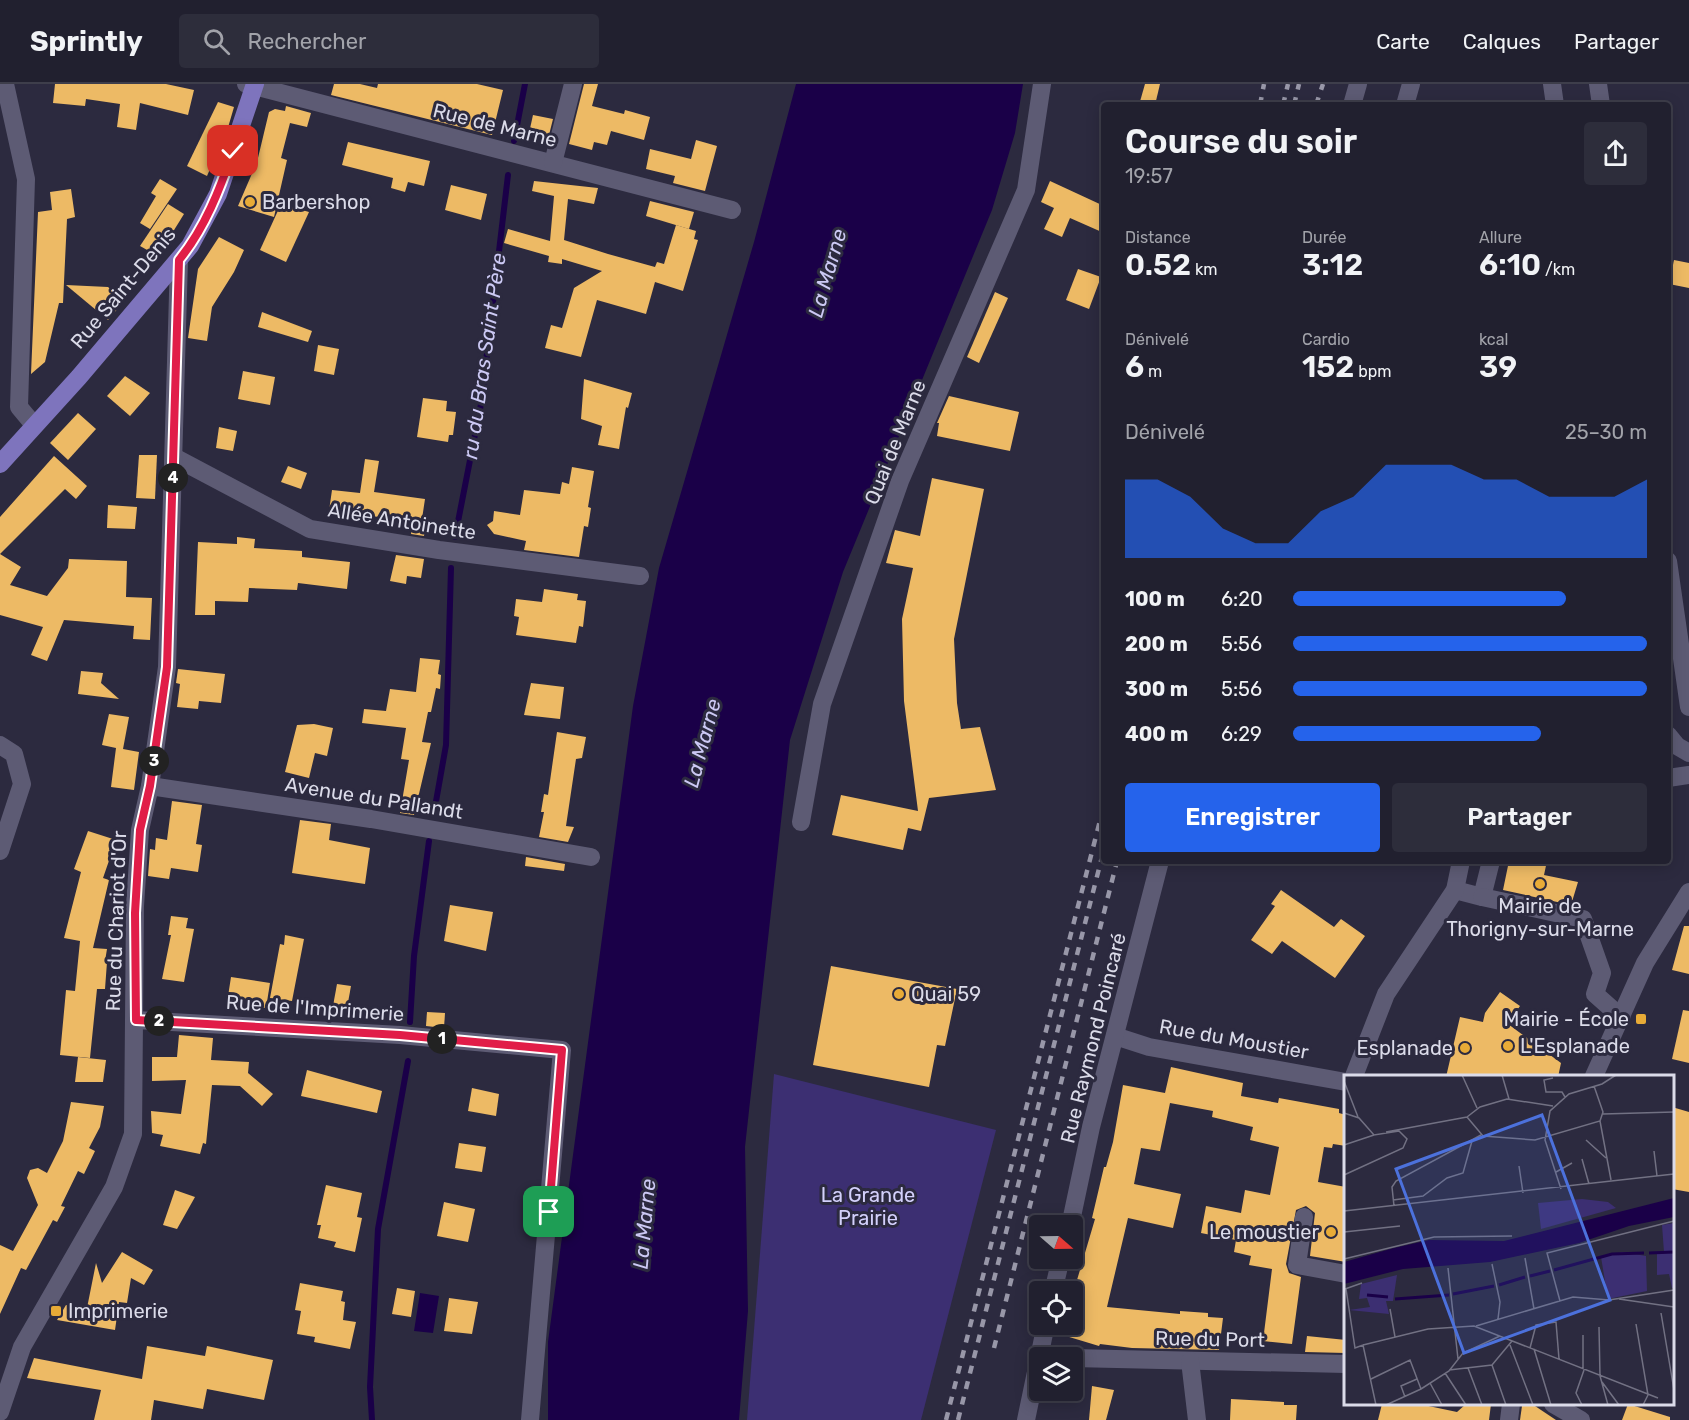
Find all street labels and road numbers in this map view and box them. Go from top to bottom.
street label: Rue de Marne [430,98,560,152]
street label: Rue Saint-Denis [65,223,181,353]
street label: Quai de Marne [859,376,931,508]
street label: Allée Antoinette [326,497,478,545]
street label: Avenue du Pallandt [283,772,465,824]
street label: Rue du Chariot d'Or [101,830,131,1012]
street label: Rue Raymond Poincaré [1055,930,1131,1146]
street label: Rue de l'Imprimerie [225,990,405,1026]
street label: Rue du Moustier [1158,1014,1311,1064]
street label: Rue du Port [1155,1326,1265,1352]

